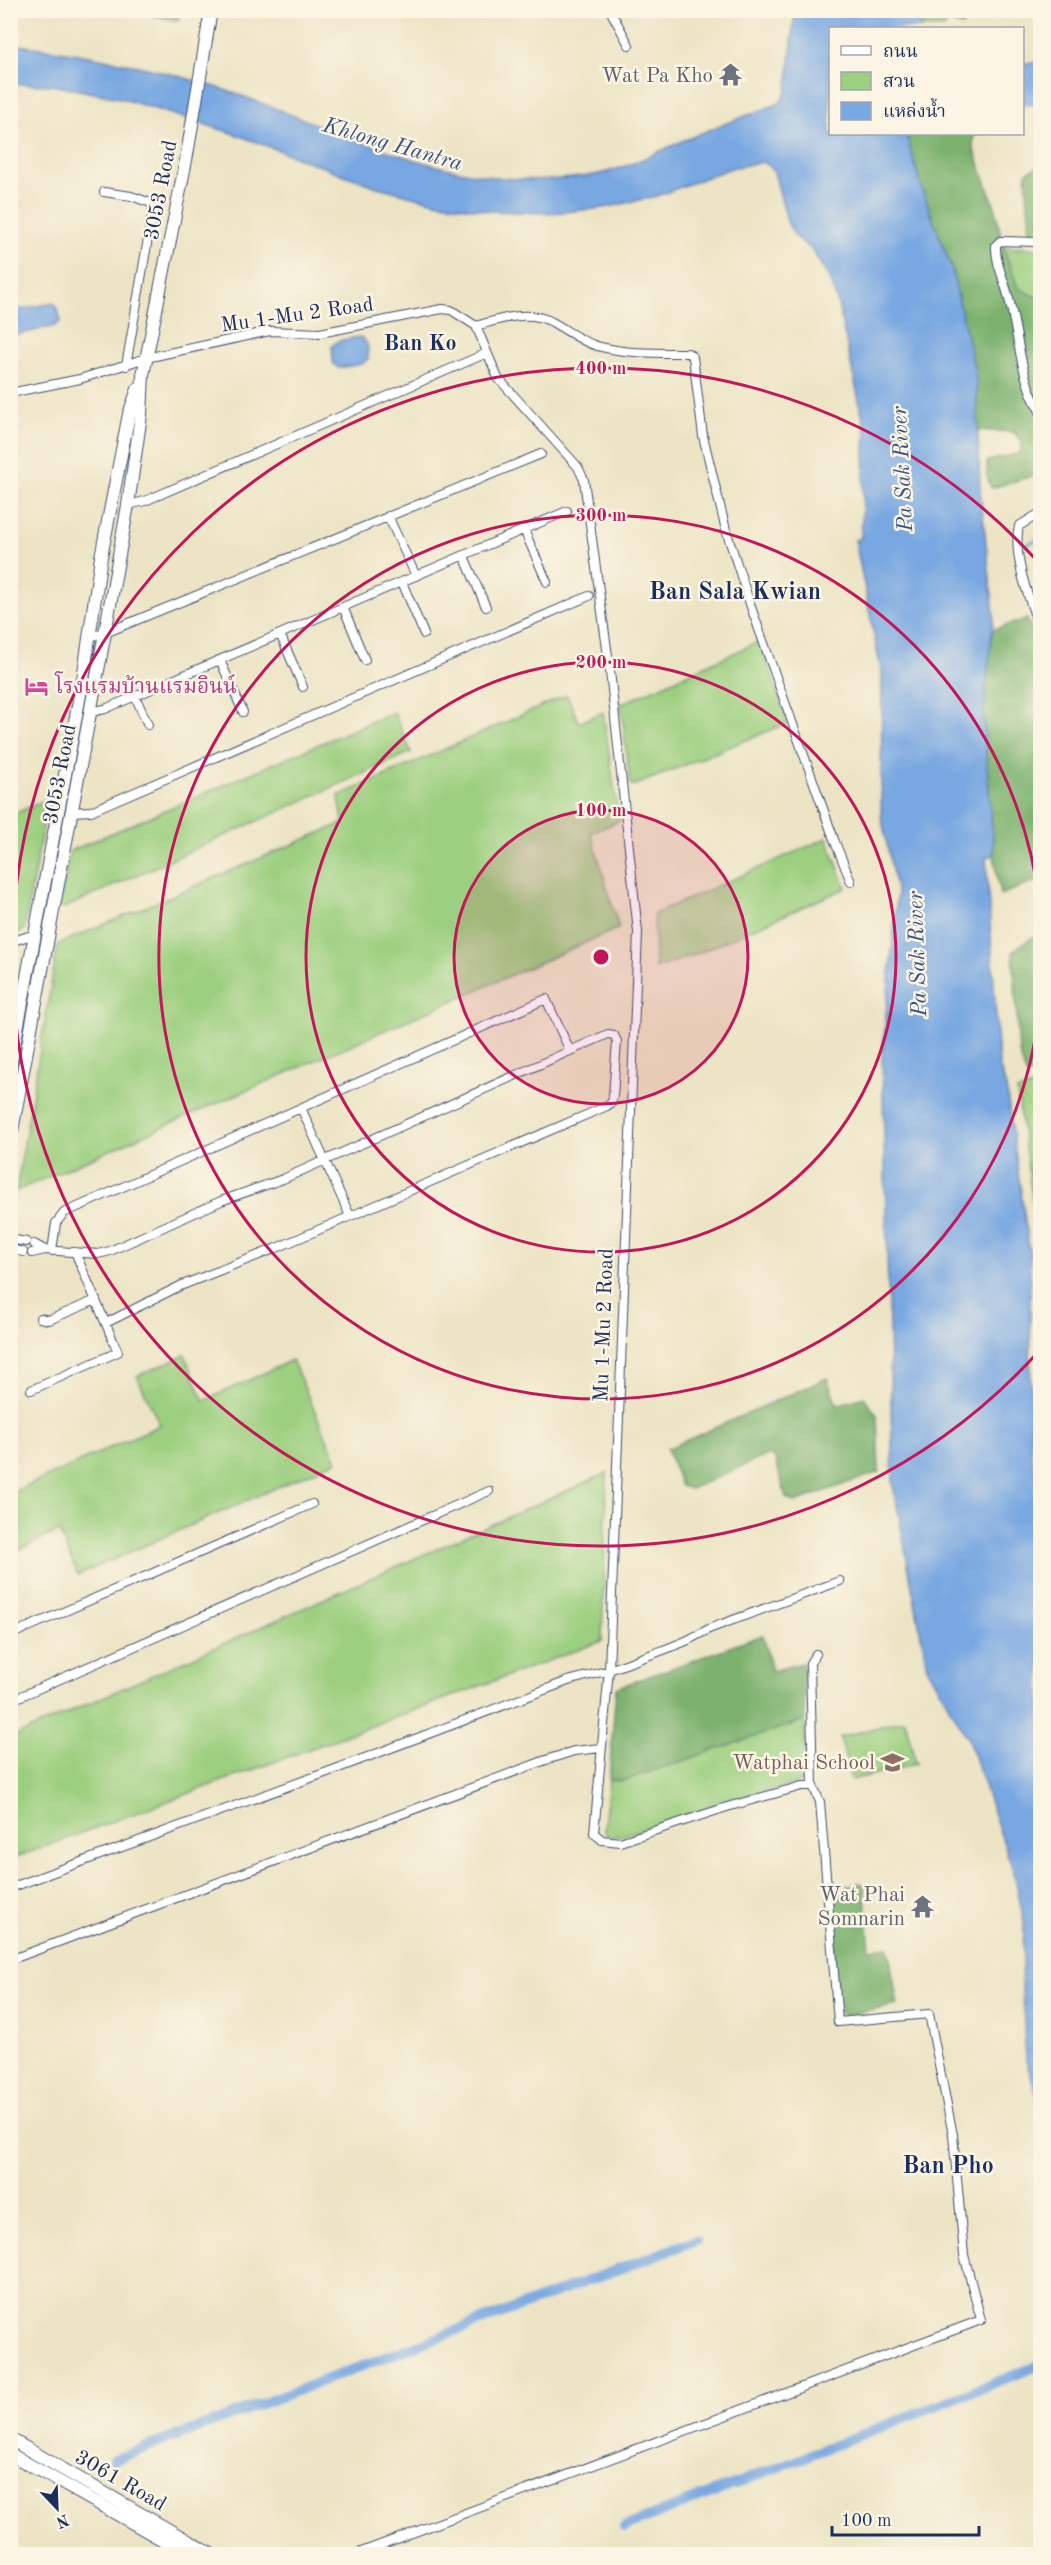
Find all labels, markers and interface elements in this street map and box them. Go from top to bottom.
legend [829,27,1024,135]
text: ถนน [883,43,918,61]
temple icon: Wat Pa Kho [718,62,744,88]
place label: Wat Pa Kho [601,66,713,87]
text: สวน [883,73,915,91]
text: แหล่งน้ำ [883,97,946,121]
water label: Khlong Hantra [319,114,465,175]
street label: 3053 Road [141,138,181,242]
street label: Mu 1-Mu 2 Road [219,294,375,337]
district label: Ban Ko [383,333,457,355]
text: 400 m [576,360,626,378]
water label: Pa Sak River [889,405,917,533]
text: 300 m [576,507,626,525]
district label: Ban Sala Kwian [649,581,821,605]
text: 200 m [576,654,626,672]
place label: โรงแรมบ้านแรมอินน์ [54,671,237,698]
hotel icon: โรงแรมบ้านแรมอินน์ [24,673,50,699]
street label: 3053 Road [40,722,80,826]
text: 100 m [576,802,626,820]
water label: Pa Sak River [905,890,931,1018]
centre of rings [591,947,611,967]
street label: Mu 1-Mu 2 Road [591,1248,618,1402]
school or university icon: Watphai School [880,1749,906,1775]
place label: Watphai School [732,1753,875,1774]
place label: Wat Phai Somnarin [818,1885,905,1930]
temple icon: Wat Phai Somnarin [910,1893,936,1919]
district label: Ban Pho [902,2155,994,2179]
street label: 3061 Road [71,2447,169,2516]
north arrow [27,2478,87,2538]
scale bar [832,2499,979,2537]
text: N [53,2510,71,2530]
text: 100 m [841,2512,892,2530]

